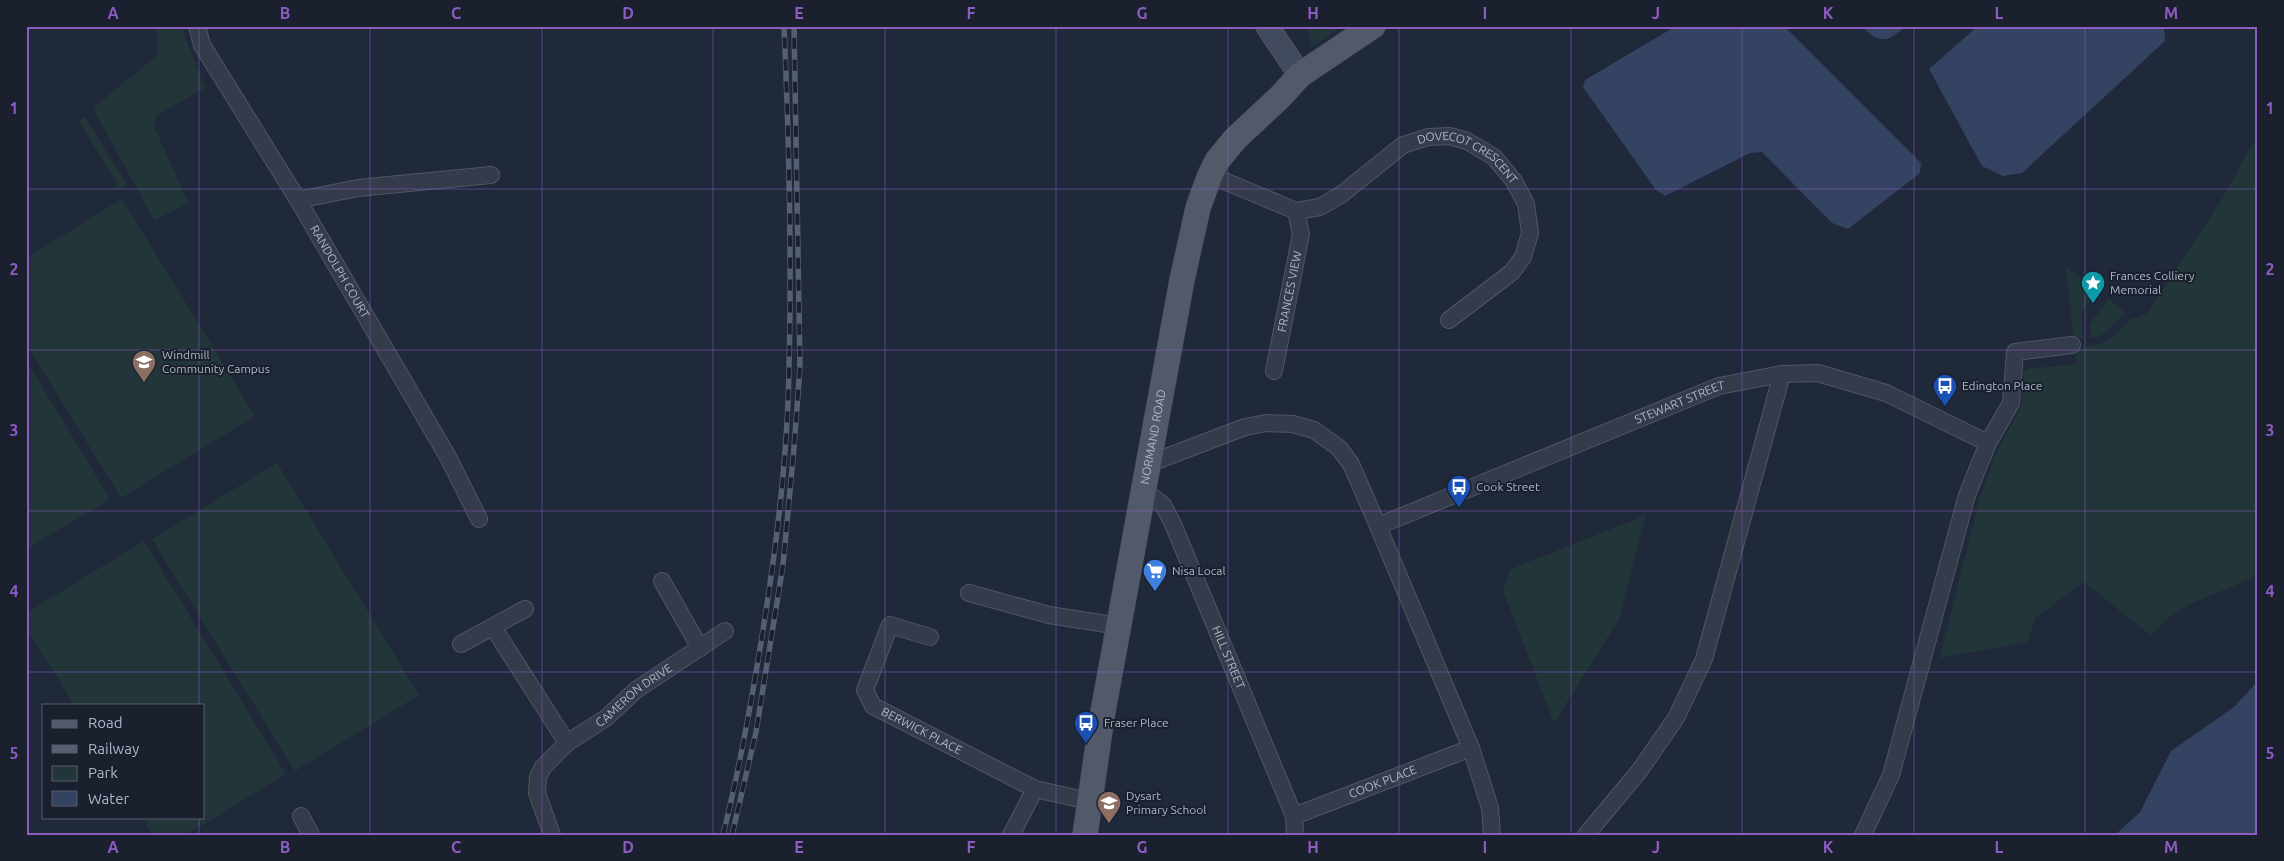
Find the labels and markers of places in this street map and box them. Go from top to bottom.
place label: Frances Colliery Memorial [2110,269,2195,296]
place icon: Frances Colliery Memorial [2080,270,2106,304]
place label: Windmill Community Campus [162,348,270,375]
school or university icon: Windmill Community Campus [131,349,157,383]
bus stop icon: Edington Place [1932,373,1958,407]
place label: Edington Place [1962,379,2042,392]
bus stop icon: Cook Street [1446,474,1472,508]
place label: Cook Street [1476,480,1540,493]
supermarket icon: Nisa Local [1142,558,1168,592]
place label: Nisa Local [1172,564,1226,577]
bus stop icon: Fraser Place [1073,710,1099,744]
place label: Fraser Place [1104,716,1169,729]
place label: Dysart Primary School [1126,789,1206,816]
school or university icon: Dysart Primary School [1096,790,1122,824]

